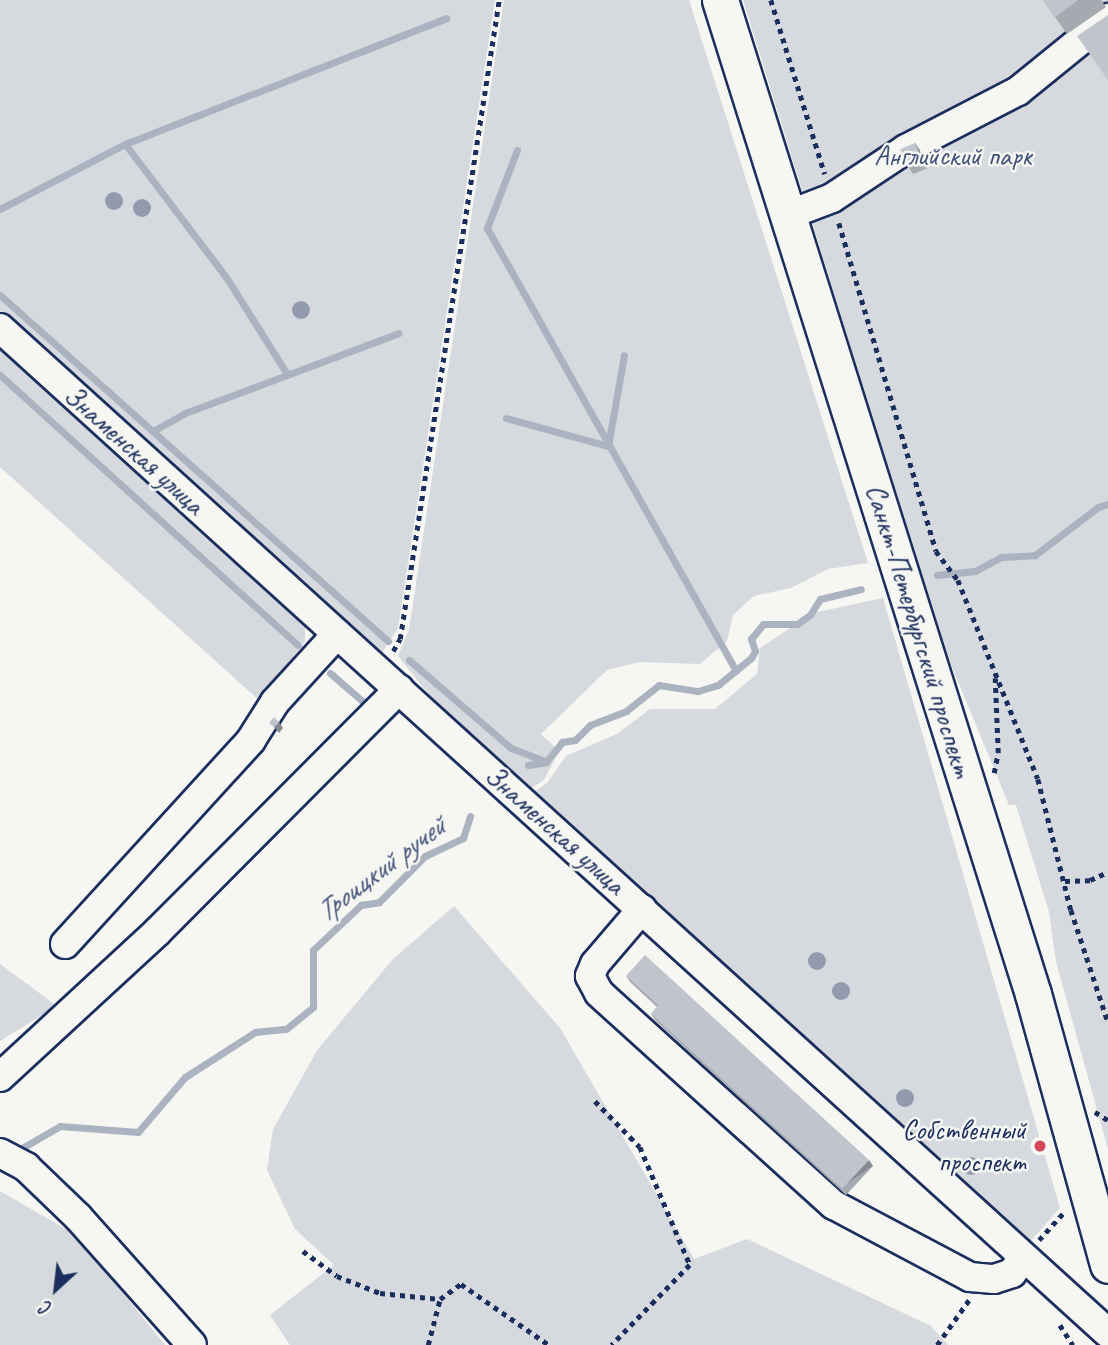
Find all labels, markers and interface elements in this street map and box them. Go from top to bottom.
park label: Английский парк [874,139,1032,173]
street label: Знаменская улица [56,378,212,522]
street label: Санкт-Петербургский проспект [858,480,980,782]
street label: Знаменская улица [477,758,633,902]
water label: Троицкий ручей [308,809,452,929]
place label: Собственный проспект [902,1113,1026,1179]
marker: Собственный проспект [1032,1138,1048,1154]
north arrow [21,1254,91,1324]
text: С [37,1295,56,1321]

